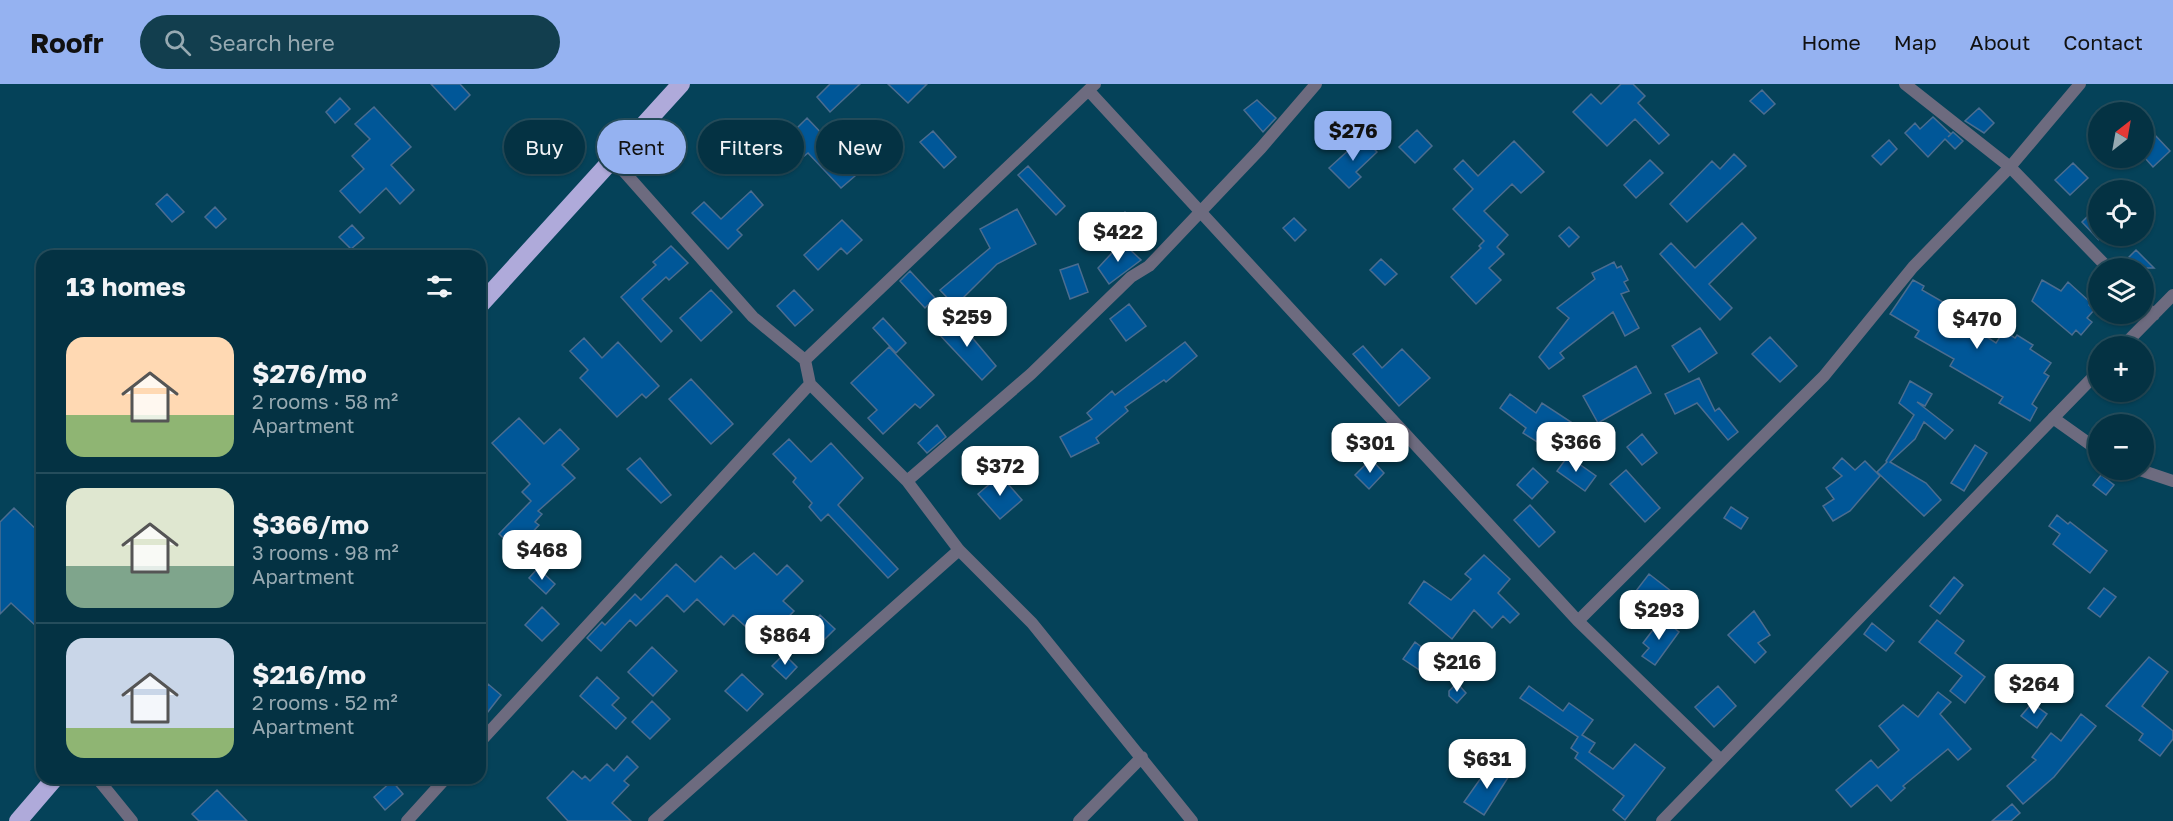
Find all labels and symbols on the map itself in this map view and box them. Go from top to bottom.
north arrow [2088,102,2154,168]
pin: $276 [1317,111,1389,162]
pin: $422 [1082,212,1154,263]
pin: $259 [931,297,1003,348]
pin: $470 [1941,299,2013,350]
pin: $366 [1540,422,1612,473]
pin: $301 [1334,423,1406,474]
pin: $372 [964,446,1036,497]
pin: $468 [506,530,578,581]
pin: $293 [1623,590,1695,641]
pin: $864 [749,615,821,666]
pin: $216 [1421,642,1493,693]
pin: $264 [1998,664,2070,715]
pin: $631 [1451,739,1523,790]

